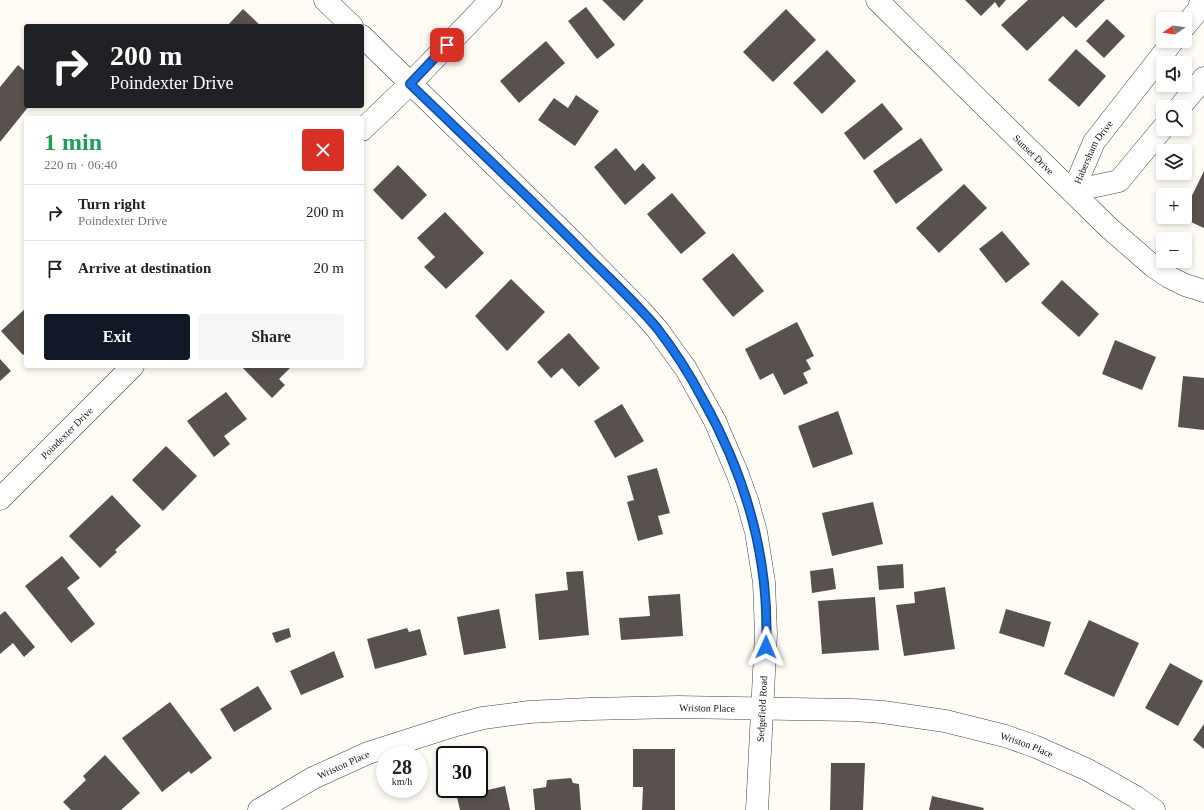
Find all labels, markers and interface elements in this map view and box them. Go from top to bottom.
north arrow [1156,12,1192,48]
map controls [1156,12,1192,268]
pin [430,28,464,62]
icon: arrive [436,34,458,56]
icon: right [44,40,96,92]
text: 200 m [110,40,182,71]
button: sound [1156,56,1192,92]
text: Poindexter Drive [110,73,233,93]
button: search [1156,100,1192,136]
street label: Habersham Drive [1071,118,1115,185]
text: 1 min [44,129,102,155]
button: close [302,129,344,171]
street label: Sunset Drive [1012,132,1057,177]
button: layers [1156,144,1192,180]
text: 220 m · 06:40 [44,157,117,172]
button: + [1156,188,1192,224]
text: Turn right [78,196,145,212]
icon: right [44,202,66,224]
text: 200 m [306,204,344,220]
text: Poindexter Drive [78,213,167,228]
button: − [1156,232,1192,268]
icon: arrive [44,258,66,280]
text: Arrive at destination [78,260,211,276]
text: 20 m [314,260,344,276]
button: Exit [44,314,190,360]
button: Share [198,314,344,360]
street label: Poindexter Drive [38,404,95,461]
position arrow [745,626,787,668]
street label: Sedgefield Road [755,676,769,742]
street label: Wriston Place [679,702,736,713]
street label: Wriston Place [999,730,1056,760]
speed limit sign: 30 [436,746,488,798]
street label: Wriston Place [315,747,372,781]
text: 28 [392,756,412,778]
text: km/h [392,776,412,787]

